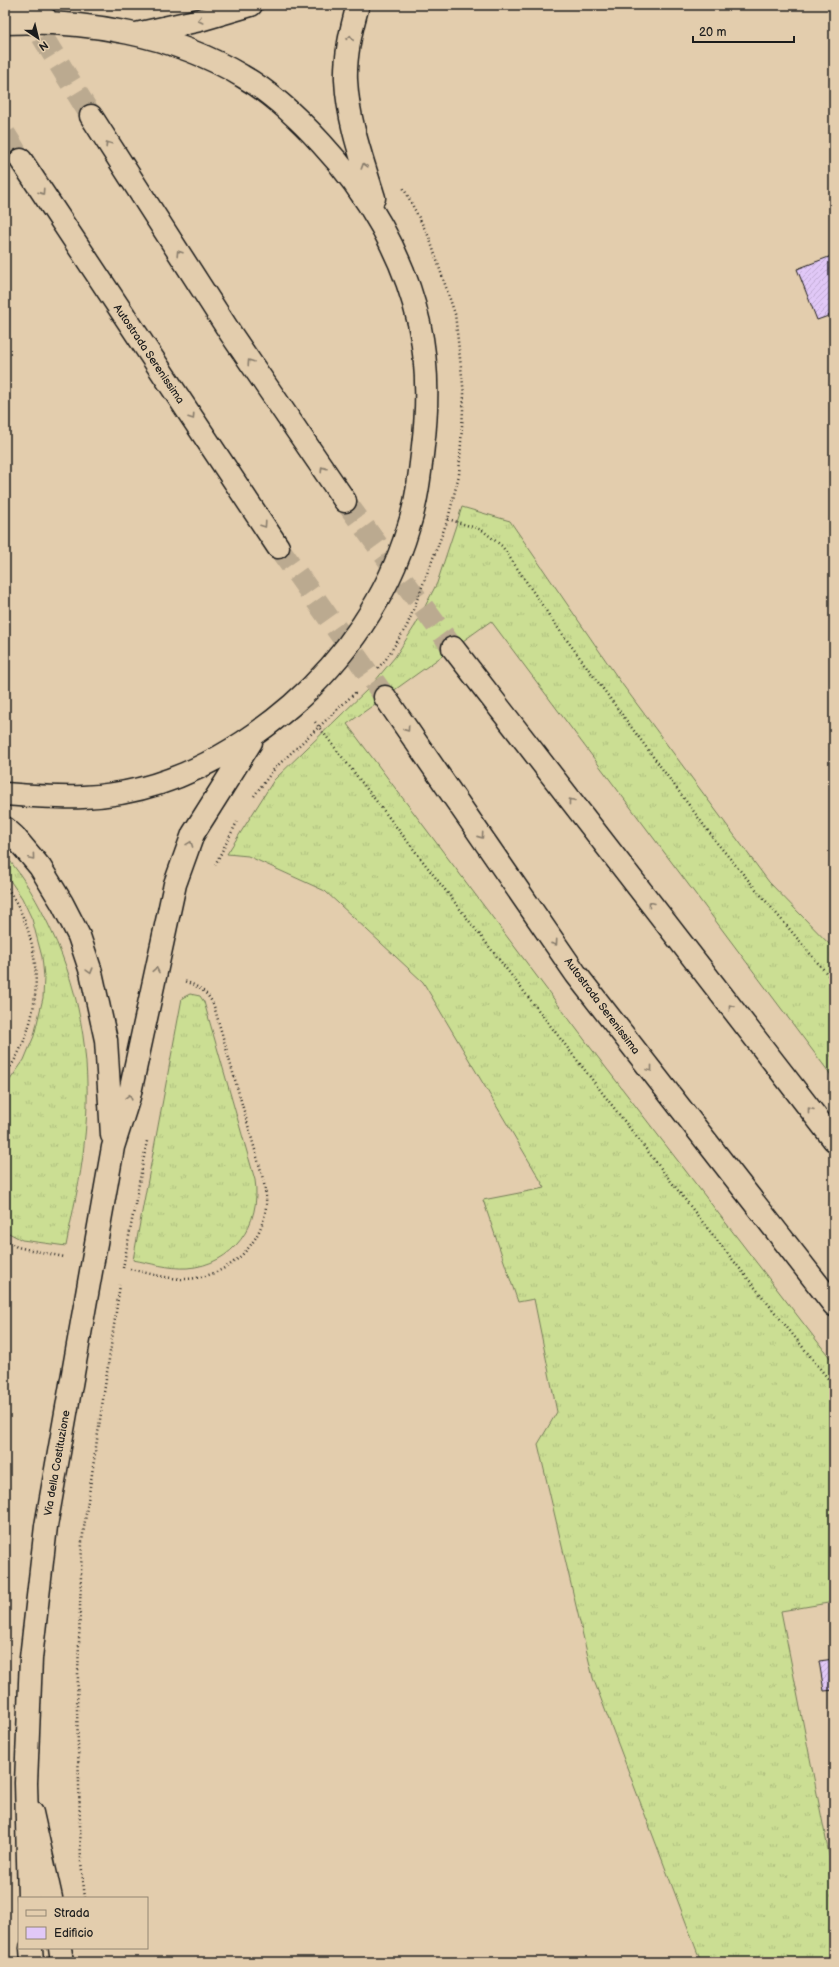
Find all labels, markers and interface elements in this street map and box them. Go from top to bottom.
one-way arrow [197,15,204,23]
north arrow [18,18,58,58]
scale bar [693,18,794,44]
text: 20 m [699,25,726,40]
one-way arrow [345,35,354,41]
text: N [36,38,51,53]
one-way arrow [106,141,113,148]
one-way arrow [360,163,368,170]
one-way arrow [37,188,44,195]
one-way arrow [176,250,184,257]
street label: Autostrada Serenissima [111,302,187,406]
one-way arrow [247,359,255,366]
one-way arrow [187,413,194,420]
one-way arrow [320,466,328,473]
one-way arrow [259,521,266,528]
one-way arrow [402,725,410,732]
one-way arrow [569,799,576,806]
one-way arrow [476,832,484,839]
one-way arrow [185,841,193,848]
one-way arrow [27,852,34,859]
one-way arrow [648,901,656,908]
one-way arrow [550,939,558,946]
street label: Autostrada Serenissima [562,955,642,1057]
one-way arrow [152,966,160,973]
one-way arrow [86,968,94,975]
one-way arrow [728,1004,735,1011]
one-way arrow [645,1065,652,1072]
one-way arrow [124,1093,133,1100]
one-way arrow [808,1107,815,1114]
street label: Via della Costituzione [41,1409,73,1517]
legend [18,1897,148,1949]
text: Strada [54,1906,90,1921]
text: Edificio [54,1926,94,1941]

